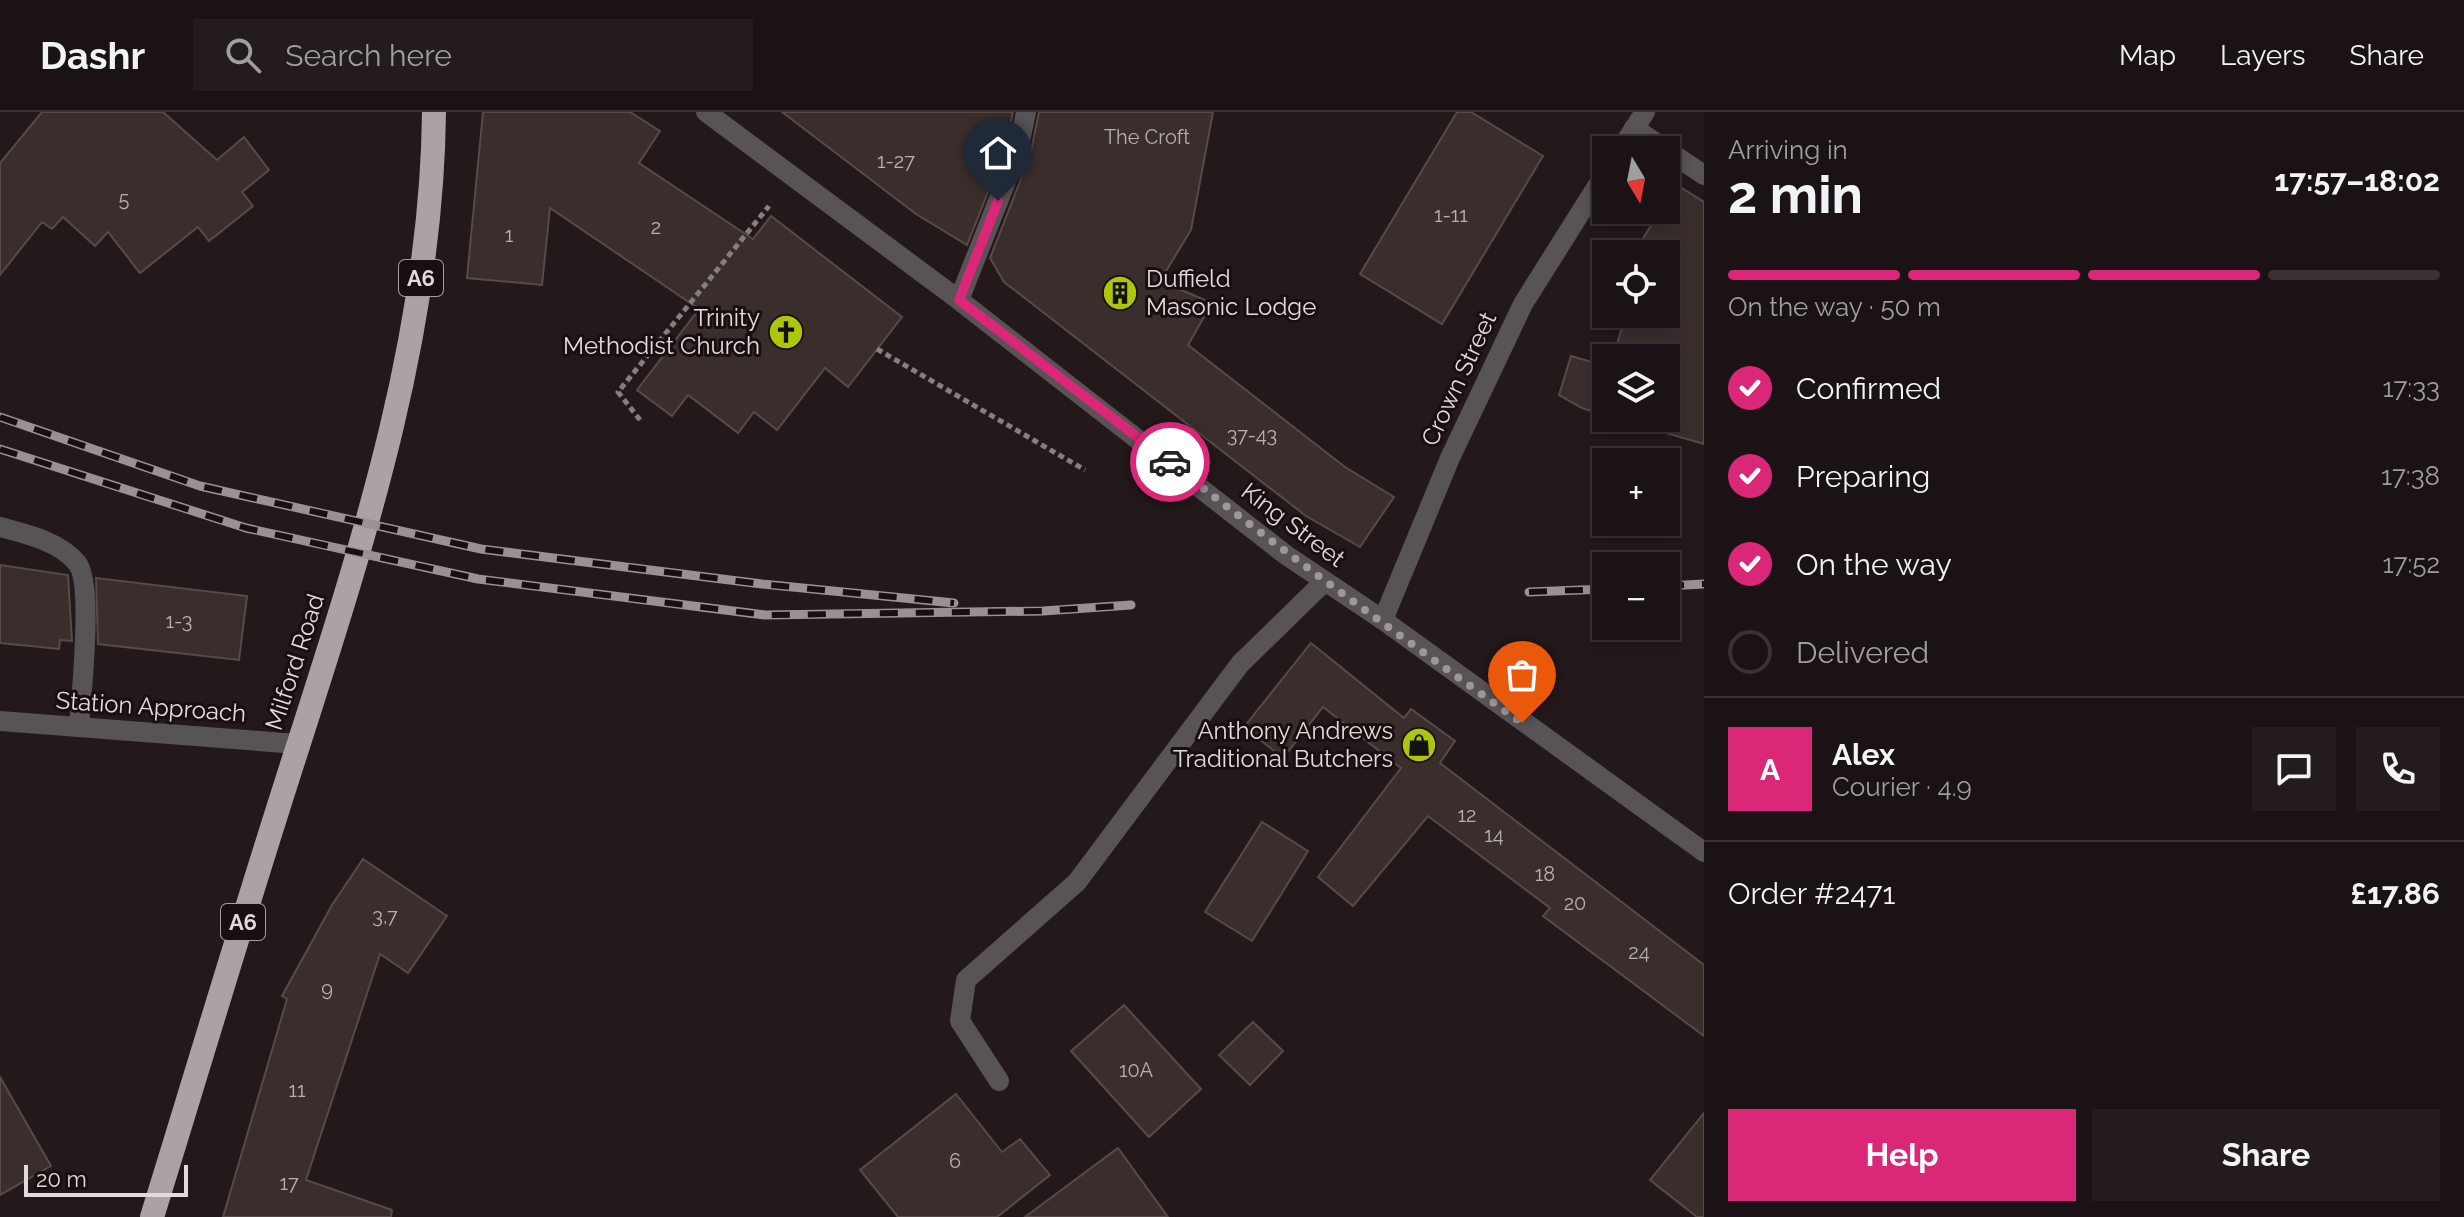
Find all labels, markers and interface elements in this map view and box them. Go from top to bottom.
search box [193,19,753,91]
text: Dashr [40,33,145,78]
icon: search [221,33,265,77]
text: Search here [285,38,452,73]
text: Map [2119,39,2176,72]
text: Layers [2220,39,2306,72]
text: Share [2350,39,2424,72]
pin [964,119,1032,201]
house number: The Croft [1104,125,1190,149]
icon: home [976,131,1020,175]
text: Arriving in [1728,135,1848,165]
north arrow [1592,136,1680,224]
map controls [1592,136,1680,640]
house number: 1-27 [877,149,915,173]
text: 17:57–18:02 [2274,163,2440,198]
text: 2 min [1728,164,1863,225]
house number: 5 [119,187,130,211]
house number: 1-11 [1434,203,1468,227]
house number: 2 [651,215,661,239]
house number: 1 [505,223,514,247]
button: locate [1592,240,1680,328]
road number: A6 [399,260,443,296]
place label: Duffield Masonic Lodge [1146,264,1316,321]
building icon: Duffield Masonic Lodge [1101,274,1139,312]
text: On the way · 50 m [1728,292,1941,322]
place label: Trinity Methodist Church [563,303,760,360]
street label: Crown Street [1415,307,1502,450]
church icon: Trinity Methodist Church [767,313,805,351]
button: layers [1592,344,1680,432]
icon: check [1728,366,1772,410]
text: Confirmed [1796,371,1941,406]
text: 17:33 [2382,373,2440,403]
courier [1130,422,1210,502]
house number: 37-43 [1227,423,1277,447]
icon: car [1148,440,1192,484]
button: + [1592,448,1680,536]
icon: check [1728,454,1772,498]
text: Preparing [1796,459,1930,494]
text: 17:38 [2381,461,2440,491]
street label: King Street [1236,476,1351,573]
icon: check [1728,542,1772,586]
text: On the way [1796,547,1952,582]
text: 17:52 [2382,549,2440,579]
button: − [1592,552,1680,640]
street label: Milford Road [259,590,330,734]
house number: 1-3 [166,609,192,633]
text: Delivered [1796,635,1929,670]
pin [1488,641,1556,723]
icon: bag [1500,653,1544,697]
street label: Station Approach [55,685,247,728]
place label: Anthony Andrews Traditional Butchers [1173,716,1393,773]
shop icon: Anthony Andrews Traditional Butchers [1400,726,1438,764]
button: chat [2252,727,2336,811]
button: phone [2356,727,2440,811]
text: Alex [1832,737,1895,772]
text: A [1760,752,1780,787]
text: Courier · 4.9 [1832,772,1972,802]
house number: 12 [1458,803,1476,827]
house number: 14 [1484,823,1504,847]
house number: 18 [1535,862,1555,886]
text: Order #2471 [1728,876,1895,911]
text: £17.86 [2351,876,2440,911]
house number: 20 [1564,891,1586,915]
road number: A6 [221,904,265,940]
house number: 3,7 [372,904,398,928]
house number: 24 [1628,940,1650,964]
house number: 9 [321,977,333,1001]
house number: 10A [1119,1058,1153,1082]
house number: 11 [288,1078,306,1102]
button: Help [1728,1109,2076,1201]
button: Share [2092,1109,2440,1201]
house number: 6 [949,1149,961,1173]
scale bar [24,1161,188,1197]
text: 20 m [36,1166,87,1192]
house number: 17 [279,1171,299,1195]

